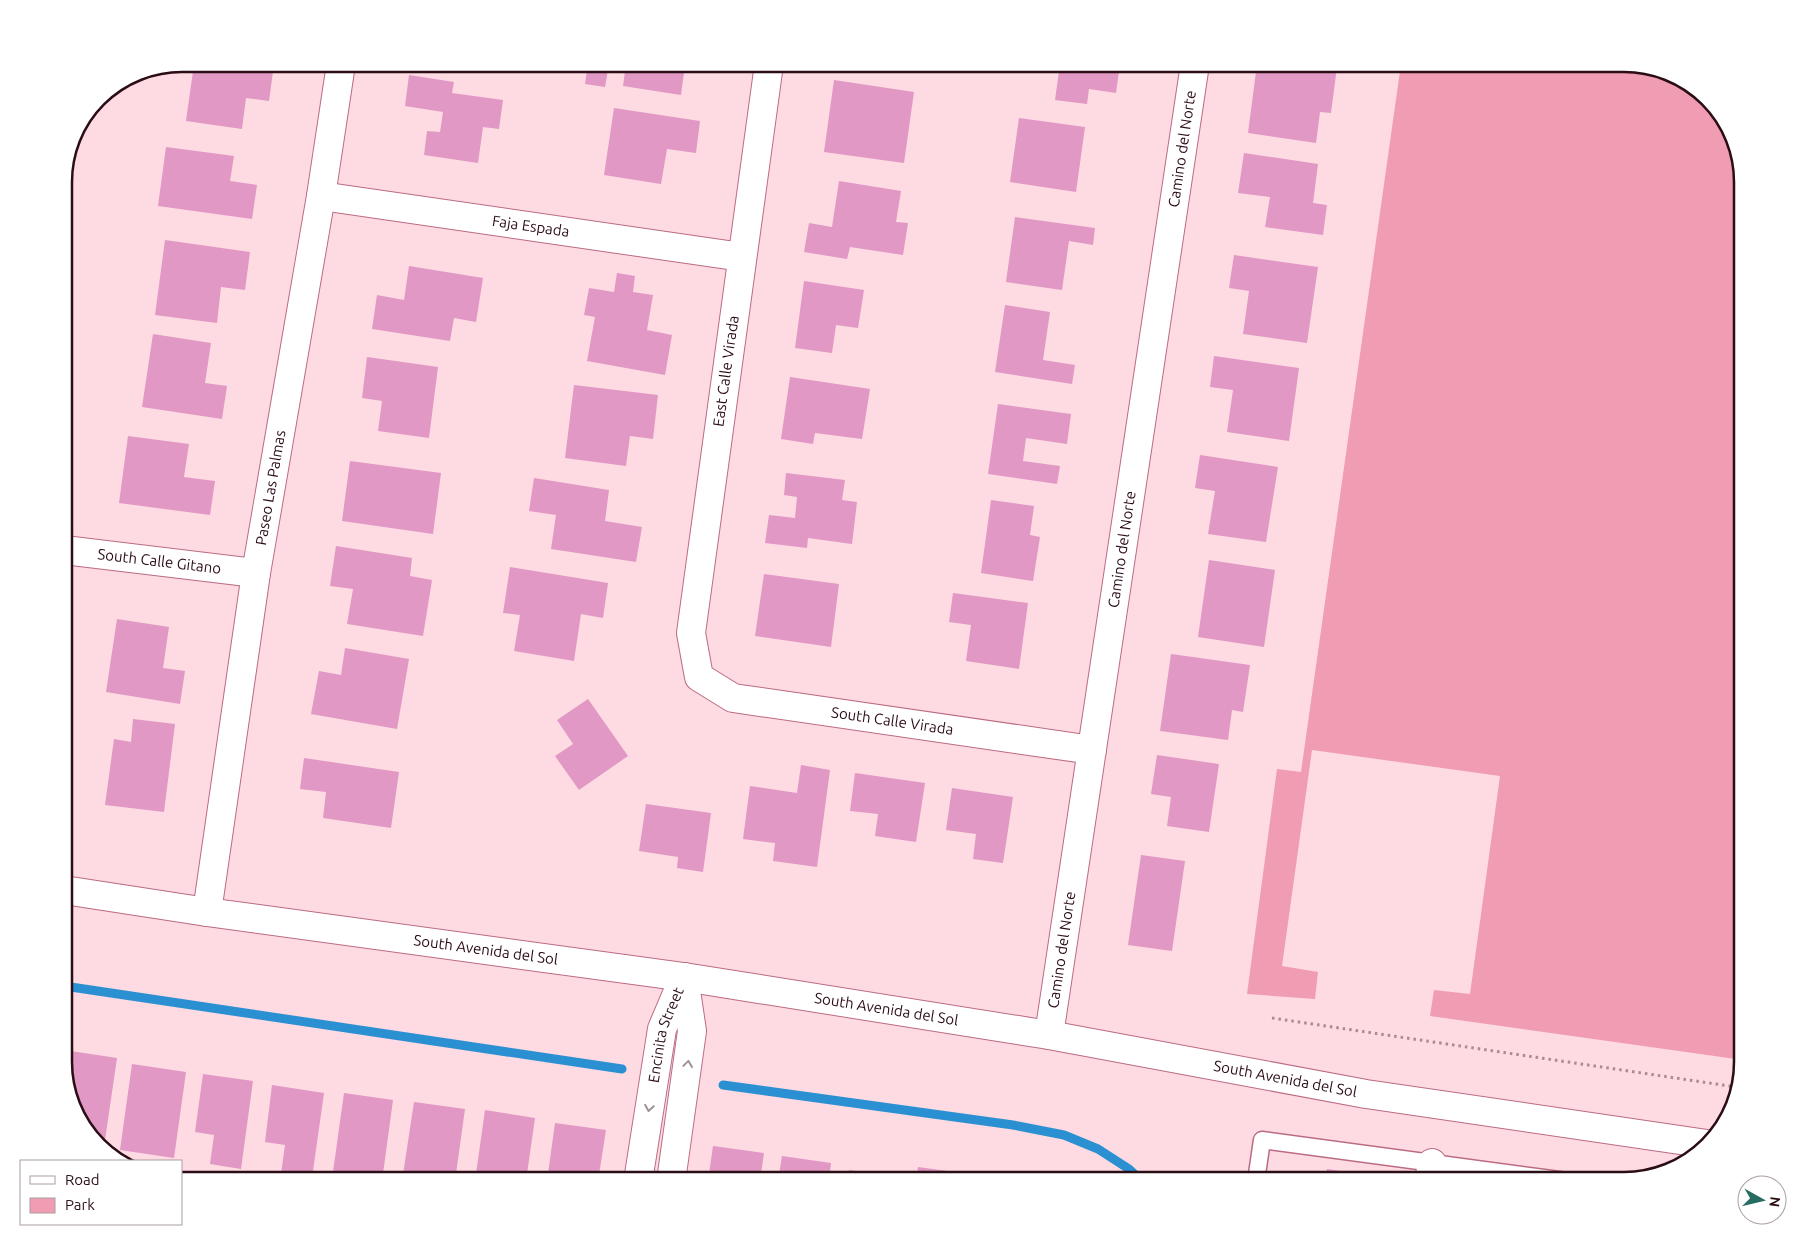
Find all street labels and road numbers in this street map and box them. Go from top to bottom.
street label: Camino del Norte [1165,89,1199,209]
street label: Faja Espada [491,212,571,240]
street label: East Calle Virada [709,314,742,428]
street label: Paseo Las Palmas [252,429,288,547]
street label: Camino del Norte [1104,490,1139,609]
street label: South Calle Gitano [97,545,222,577]
street label: South Calle Virada [830,703,955,738]
street label: Camino del Norte [1044,890,1078,1010]
street label: South Avenida del Sol [413,931,559,968]
street label: Encinita Street [645,984,687,1084]
street label: South Avenida del Sol [813,989,960,1028]
street label: South Avenida del Sol [1212,1057,1359,1100]

